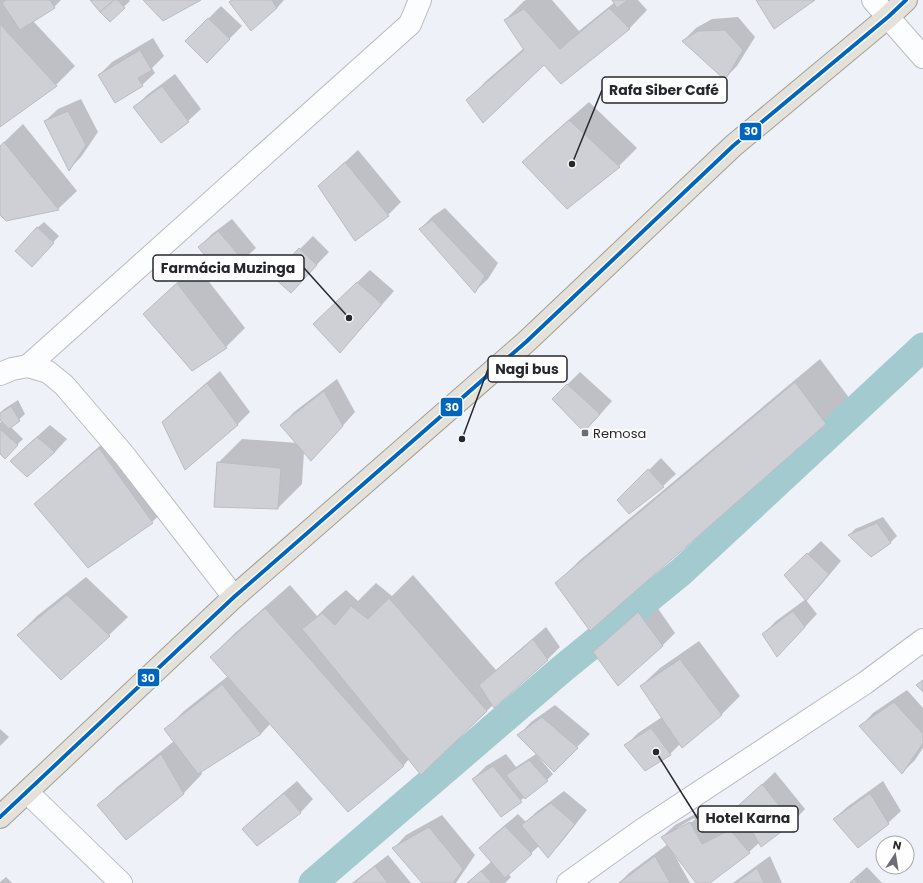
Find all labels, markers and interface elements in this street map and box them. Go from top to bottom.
callout: Rafa Siber Café [602,77,727,103]
text: Rafa Siber Café [609,80,719,100]
line badge: 30 [739,122,762,141]
text: 30 [744,123,758,139]
callout: Farmácia Muzinga [153,255,304,281]
text: Farmácia Muzinga [161,258,295,278]
callout: Nagi bus [488,356,567,382]
text: Nagi bus [495,359,559,379]
line badge: 30 [440,397,463,417]
text: 30 [445,399,459,415]
place label: Remosa [593,424,646,443]
marker: Remosa [580,428,590,438]
line badge: 30 [137,668,160,687]
text: 30 [141,670,155,686]
callout: Hotel Karna [698,806,798,832]
text: Hotel Karna [706,808,790,828]
north arrow [875,835,915,875]
text: N [891,837,903,854]

